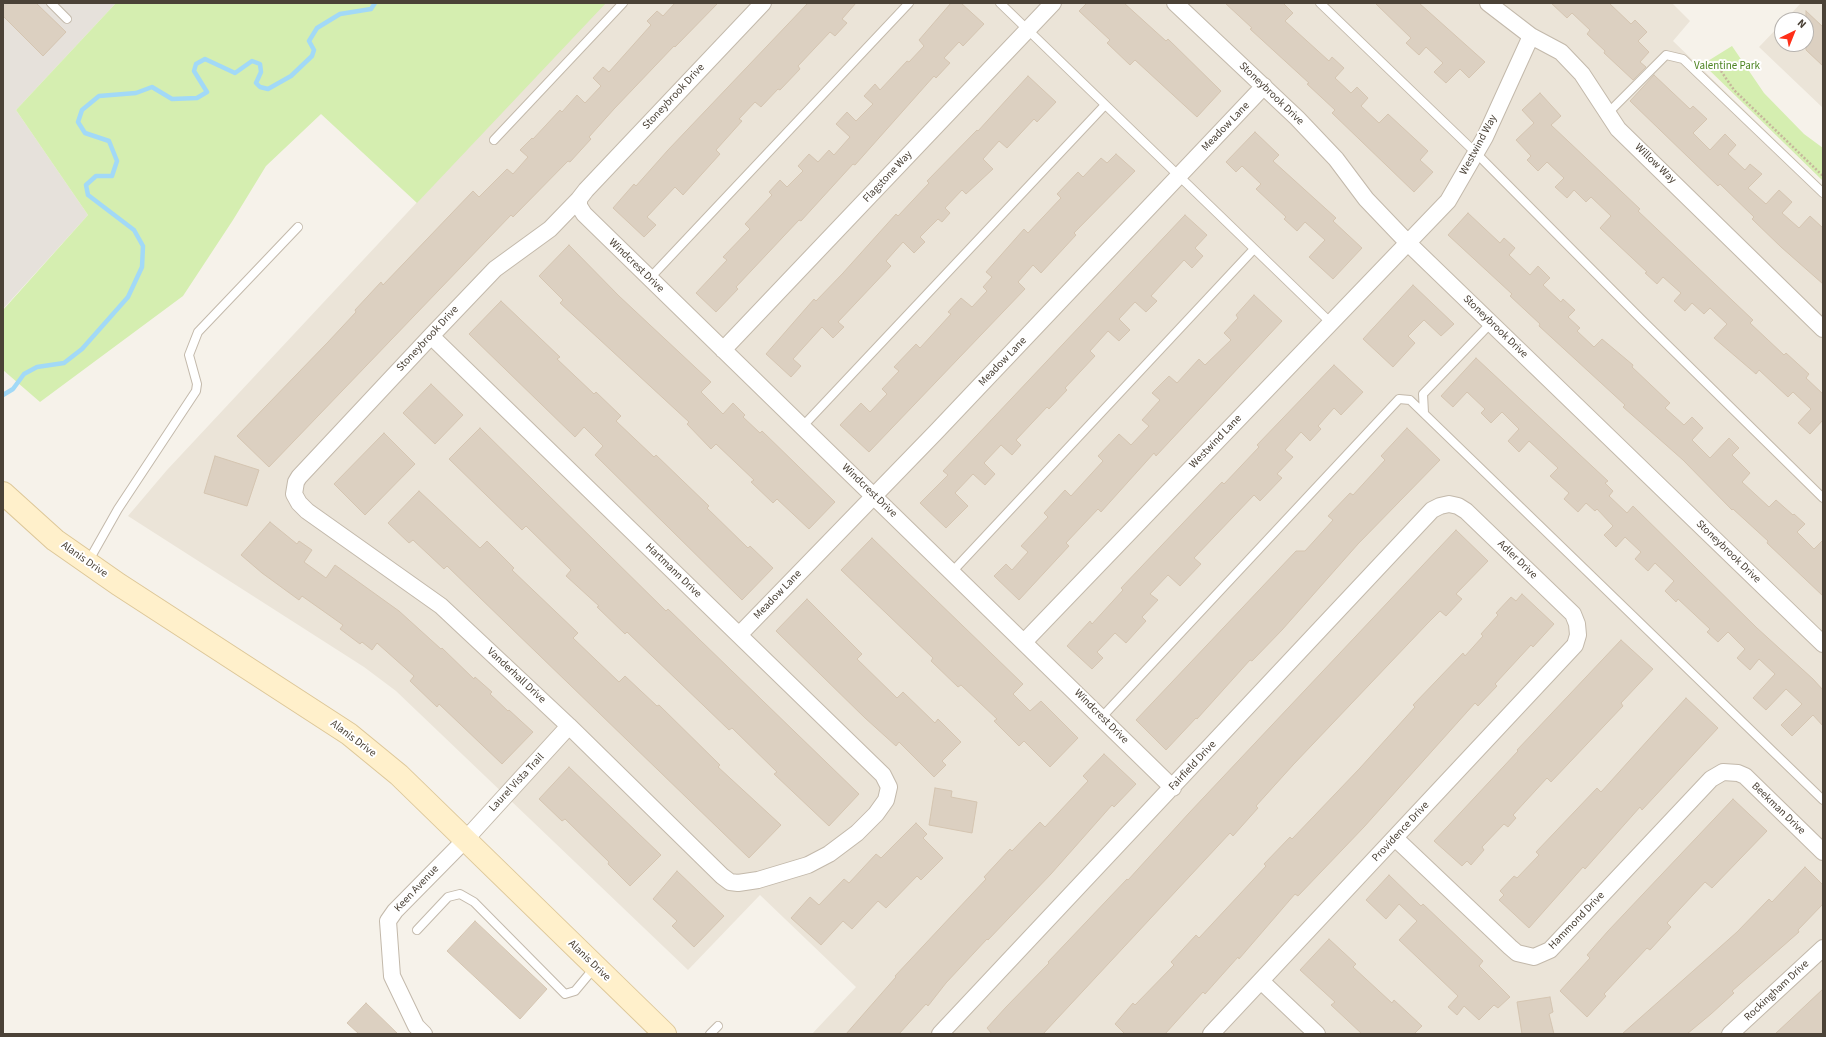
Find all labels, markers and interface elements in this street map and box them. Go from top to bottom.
north arrow [1774,12,1814,52]
text: N [1794,16,1810,32]
street label: Stoneybrook Drive [1236,60,1306,128]
park label: Valentine Park [1694,60,1760,74]
street label: Stoneybrook Drive [640,61,708,133]
street label: Meadow Lane [1199,100,1253,154]
street label: Westwind Way [1458,113,1500,177]
street label: Willow Way [1632,141,1678,187]
street label: Flagstone Way [861,148,915,206]
street label: Windcrest Drive [606,236,666,296]
street label: Stoneybrook Drive [1460,293,1530,361]
street label: Stoneybrook Drive [394,303,462,375]
street label: Meadow Lane [976,335,1030,389]
street label: Westwind Lane [1187,412,1245,472]
street label: Windcrest Drive [839,461,899,521]
street label: Stoneybrook Drive [1693,518,1763,586]
street label: Adler Drive [1494,538,1540,582]
street label: Alanis Drive [58,539,110,581]
street label: Hartmann Drive [642,541,704,601]
street label: Meadow Lane [751,568,805,622]
street label: Vanderhall Drive [484,645,548,707]
street label: Windcrest Drive [1071,687,1131,747]
street label: Alanis Drive [328,718,378,760]
street label: Fairfield Drive [1167,738,1219,794]
street label: Laurel Vista Trail [487,751,547,815]
street label: Beekman Drive [1748,780,1808,838]
street label: Providence Drive [1370,799,1432,865]
street label: Keen Avenue [392,863,442,915]
street label: Hammond Drive [1546,889,1608,953]
street label: Alanis Drive [565,938,613,984]
street label: Rockingham Drive [1742,958,1812,1024]

